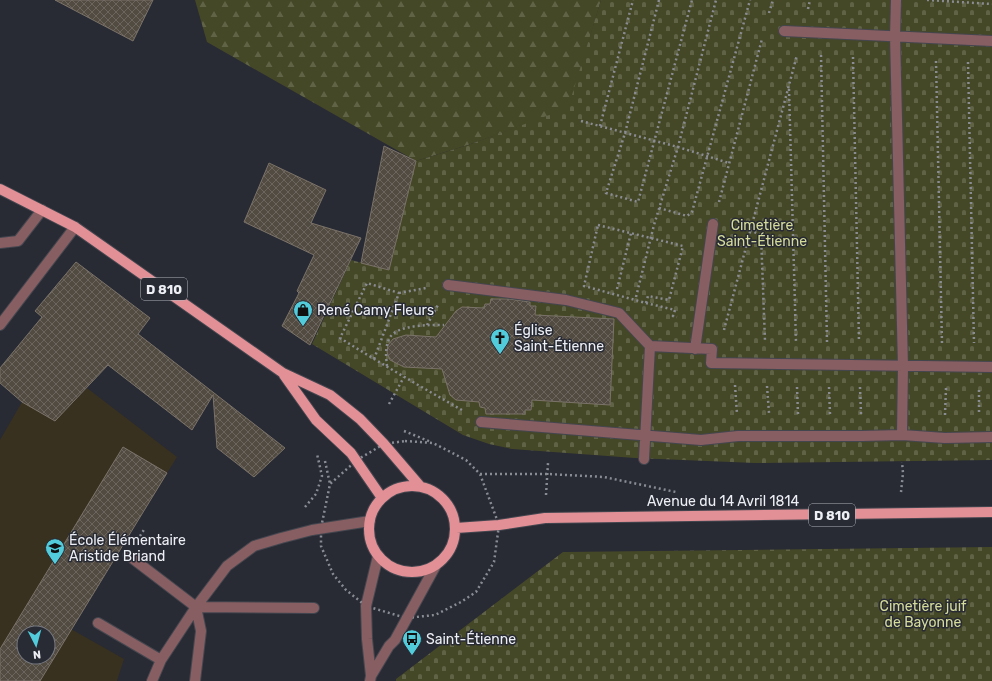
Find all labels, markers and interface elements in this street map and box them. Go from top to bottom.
park label: Cimetière Saint-Étienne [717,217,807,250]
road number: D 810 [141,278,187,300]
shop icon: René Camy Fleurs [292,299,314,327]
place label: René Camy Fleurs [317,302,434,319]
place label: Église Saint-Étienne [514,321,604,355]
church icon: Église Saint-Étienne [489,327,511,355]
street label: Avenue du 14 Avril 1814 [647,493,799,510]
road number: D 810 [809,504,855,526]
place label: École Élémentaire Aristide Briand [69,531,186,565]
school or university icon: École Élémentaire Aristide Briand [44,537,66,565]
park label: Cimetière juif de Bayonne [880,598,967,631]
north arrow [16,625,56,665]
bus stop icon: Saint-Étienne [401,628,423,656]
place label: Saint-Étienne [426,630,516,648]
text: N [32,648,42,661]

